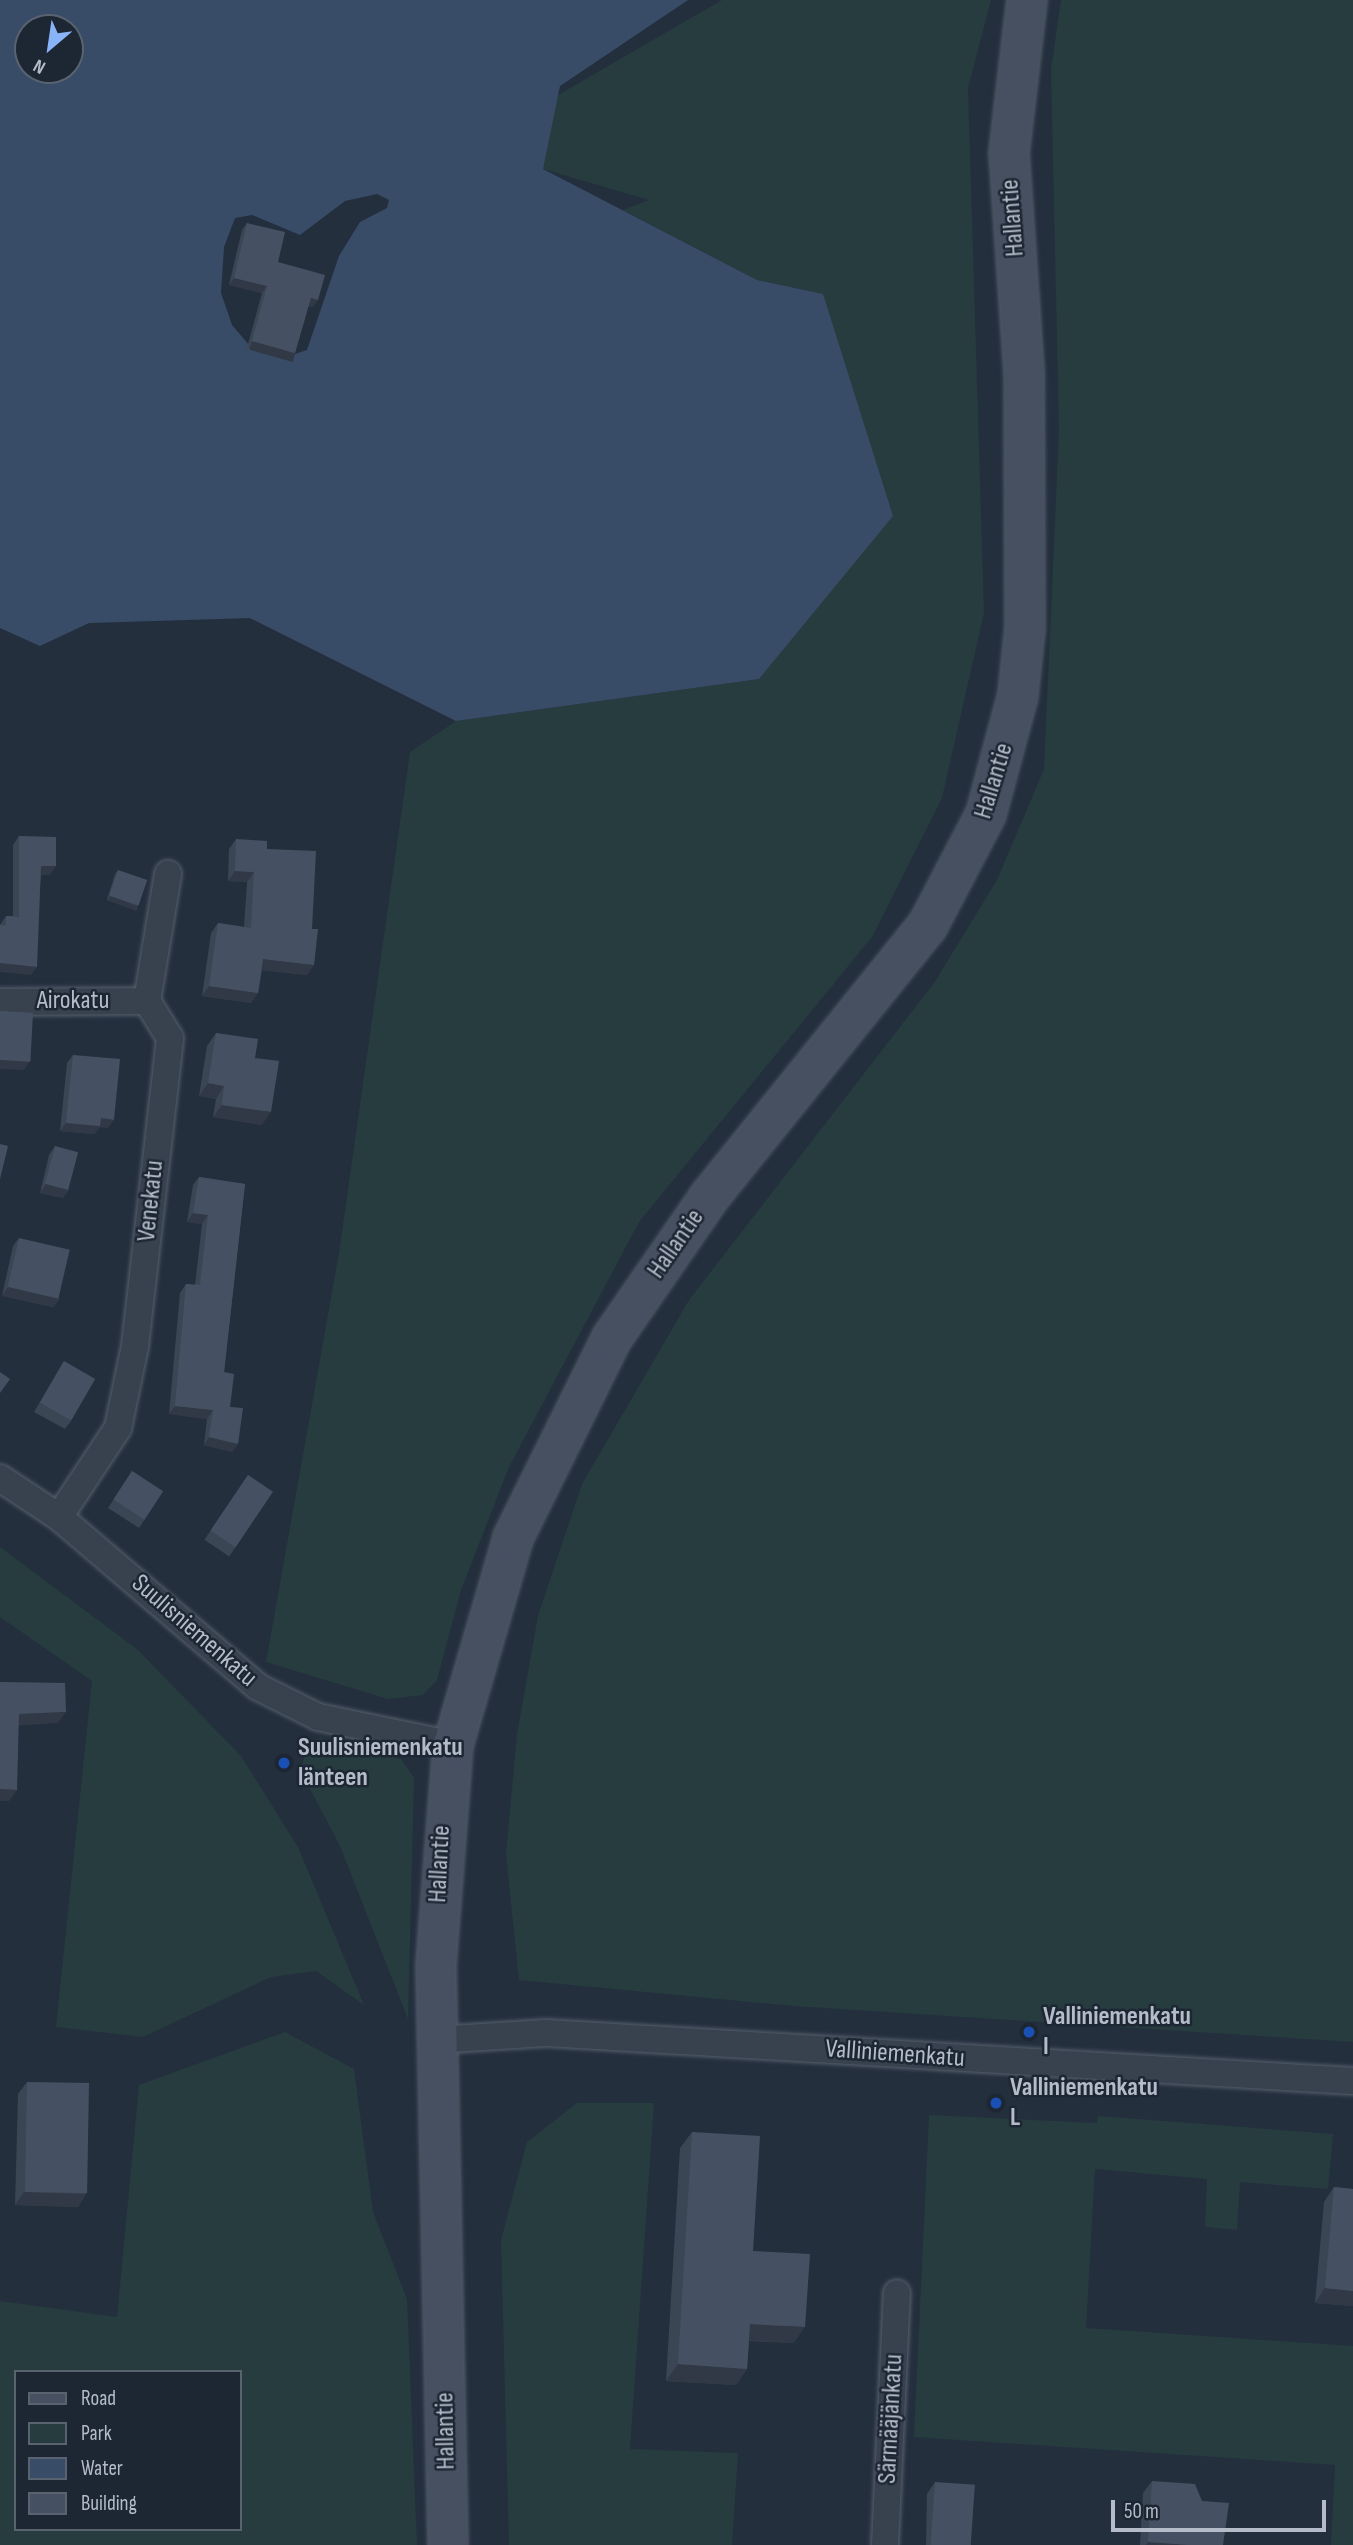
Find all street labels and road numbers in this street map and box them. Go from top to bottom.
street label: Hallantie [995,178,1031,258]
street label: Hallantie [968,739,1020,823]
street label: Airokatu [37,985,109,1017]
street label: Venekatu [131,1159,171,1243]
street label: Hallantie [641,1203,711,1285]
street label: Suulisniemenkatu [125,1568,263,1694]
street label: Hallantie [422,1825,458,1903]
street label: Valliniemenkatu [824,2034,966,2074]
street label: Särmääjänkatu [872,2353,910,2485]
street label: Hallantie [430,2392,462,2470]

